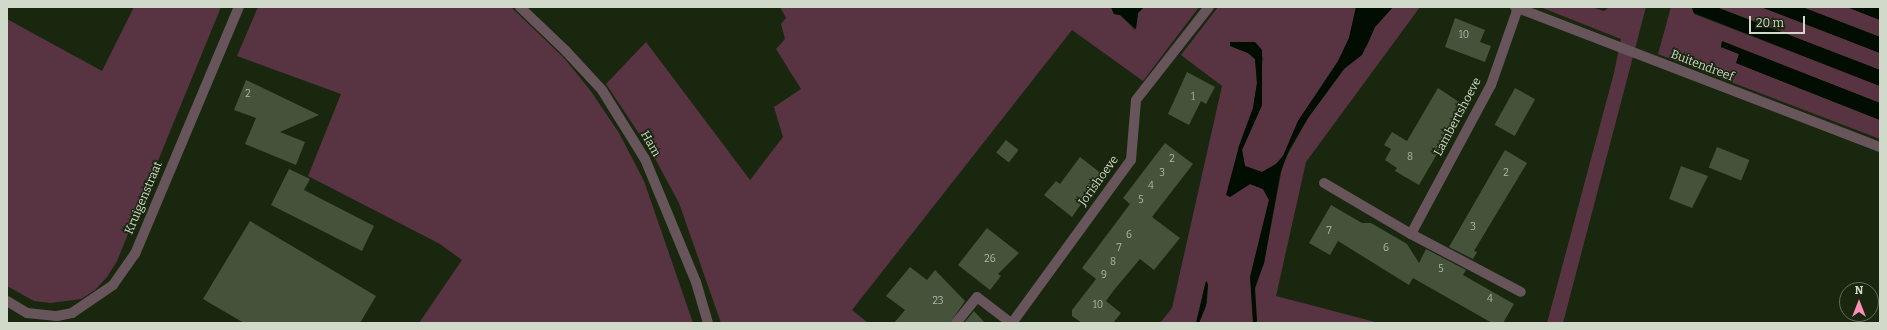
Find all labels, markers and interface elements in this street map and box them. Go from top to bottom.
scale bar [1751,8,1807,34]
text: 20 m [1756,16,1784,30]
house number: 10 [1459,30,1469,42]
street label: Buitendreef [1668,47,1736,85]
street label: Lambertshoeve [1431,75,1485,159]
house number: 2 [245,89,251,101]
house number: 1 [1191,92,1195,104]
street label: Ham [637,129,663,159]
house number: 8 [1407,152,1413,164]
street label: Jorishoeve [1076,153,1122,209]
house number: 2 [1169,154,1175,166]
street label: Kruigenstraat [122,159,166,237]
house number: 3 [1159,168,1165,180]
house number: 2 [1503,168,1509,180]
house number: 4 [1148,181,1154,193]
house number: 5 [1138,195,1144,207]
house number: 3 [1470,222,1476,234]
house number: 7 [1326,226,1332,238]
house number: 6 [1126,230,1132,242]
house number: 7 [1116,243,1122,255]
house number: 6 [1383,243,1389,255]
house number: 26 [984,254,996,266]
house number: 8 [1110,257,1116,269]
house number: 5 [1438,264,1444,276]
house number: 9 [1101,270,1107,282]
north arrow [1839,282,1879,322]
text: N [1855,284,1863,297]
house number: 4 [1487,294,1493,306]
house number: 23 [932,296,944,308]
house number: 10 [1093,300,1103,312]

